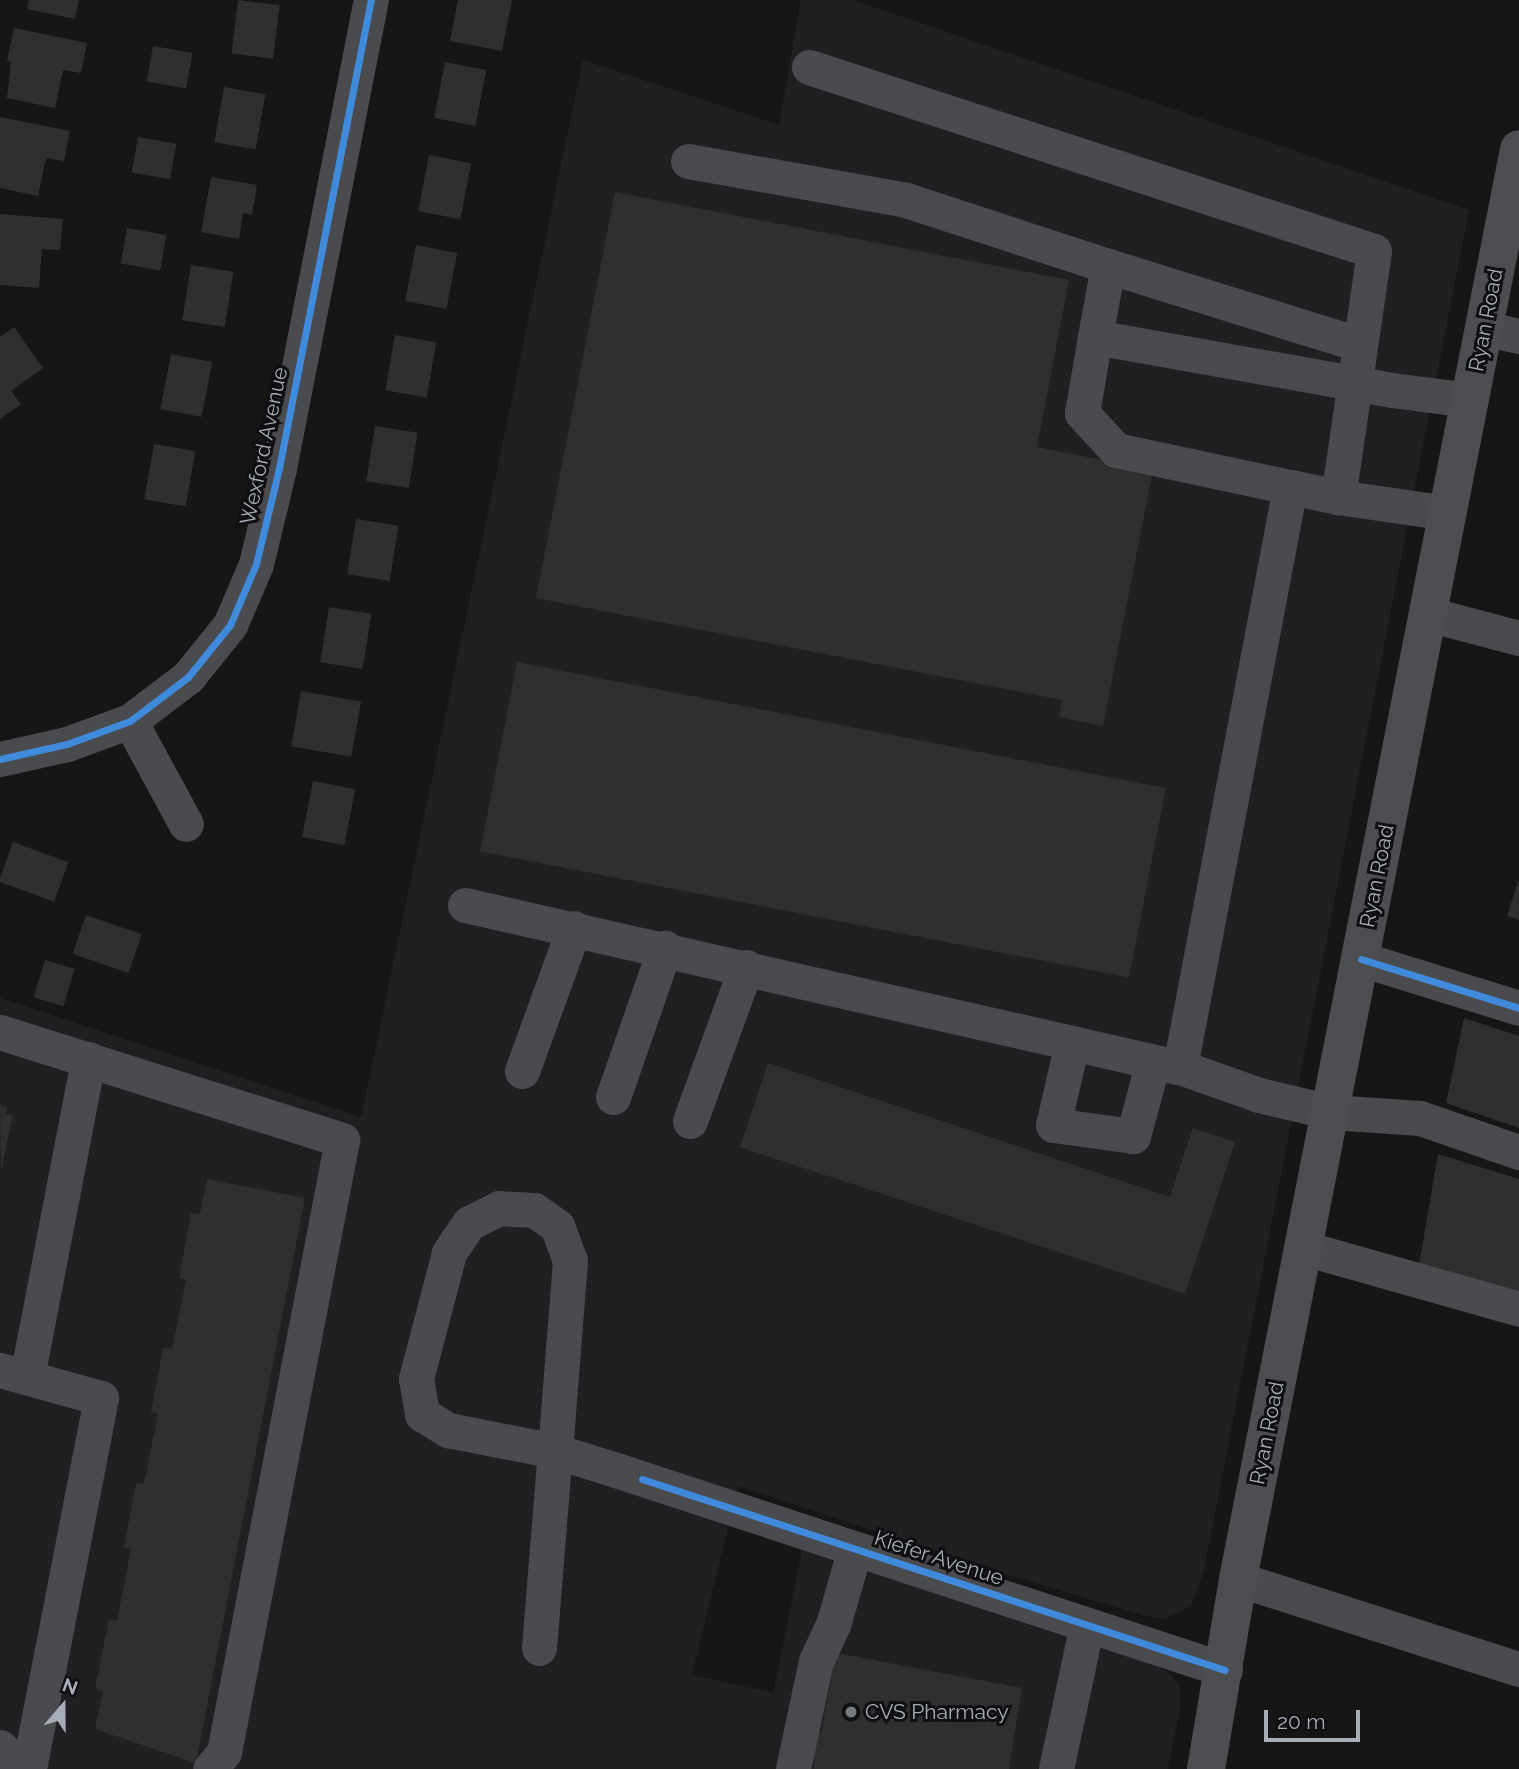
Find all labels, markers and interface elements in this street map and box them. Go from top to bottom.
street label: Ryan Road [1464,266,1508,374]
street label: Wexford Avenue [235,364,293,528]
street label: Ryan Road [1355,822,1399,930]
street label: Ryan Road [1245,1379,1289,1487]
street label: Kiefer Avenue [871,1525,1007,1591]
north arrow [28,1671,98,1741]
text: N [60,1673,81,1699]
scale bar [1267,1696,1363,1740]
place label: CVS Pharmacy [865,1699,1009,1725]
marker: CVS Pharmacy [843,1704,859,1720]
text: 20 m [1277,1709,1325,1734]

